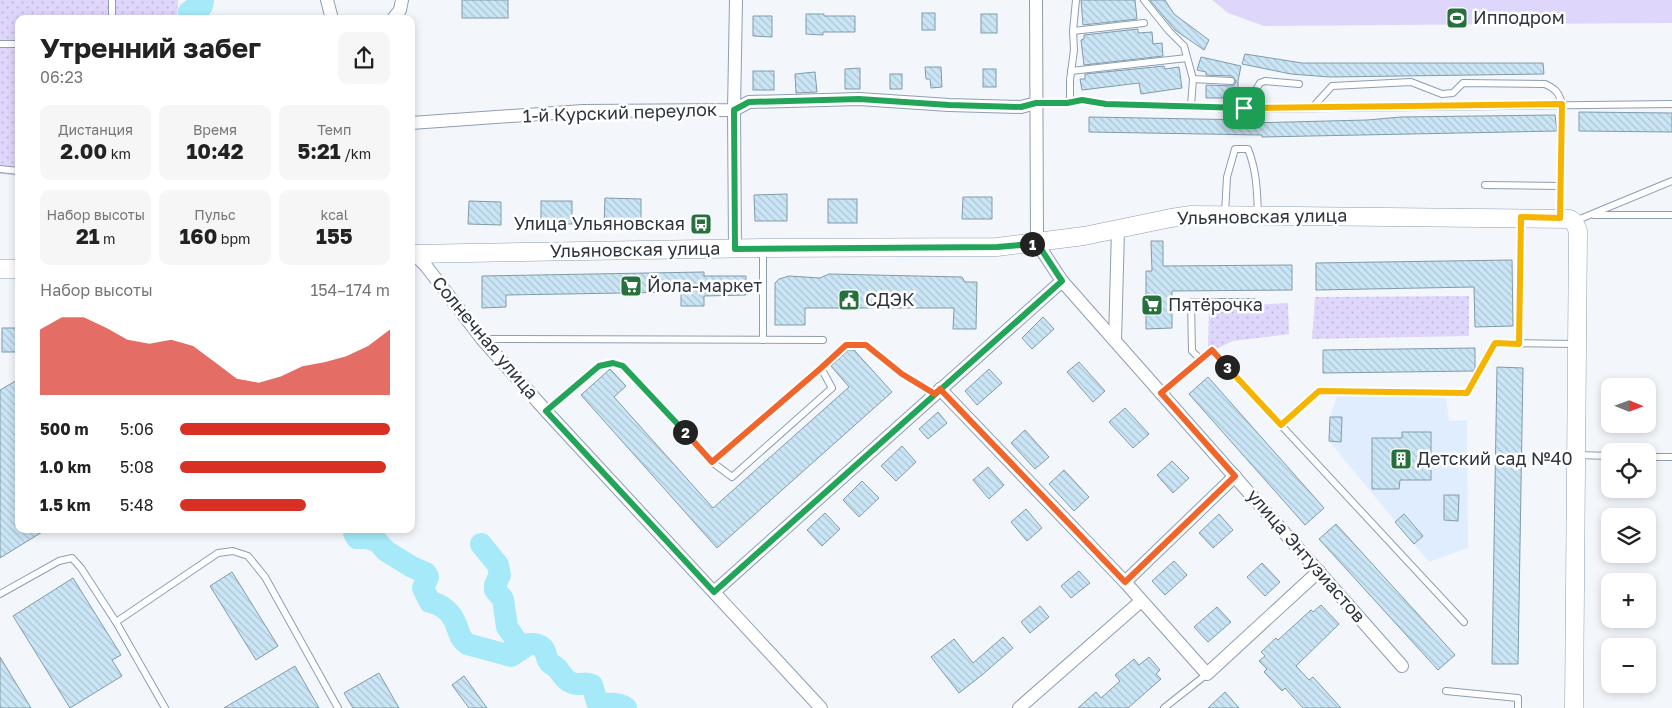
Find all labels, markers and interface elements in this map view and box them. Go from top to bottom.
sports icon: Ипподром [1445,6,1469,30]
place label: Ипподром [1473,6,1565,28]
text: Утренний забег [40,31,261,64]
button: share [338,32,390,84]
text: 06:23 [40,67,83,87]
pin [1223,87,1265,129]
icon: arrive [1230,94,1258,122]
street label: 1-й Курский переулок [522,98,718,126]
text: Дистанция [58,121,133,138]
text: Время [193,121,237,138]
text: Темп [317,121,351,138]
text: 2.00 [60,138,107,164]
text: 10:42 [186,138,244,164]
text: 5:21 [297,138,341,164]
text: km [107,145,131,162]
text: /km [341,145,371,162]
street label: Ульяновская улица [1177,204,1347,228]
text: Набор высоты [46,206,145,223]
text: Пульс [194,206,236,223]
text: kcal [321,206,348,223]
place label: Улица Ульяновская [514,212,685,234]
bus stop icon: Улица Ульяновская [689,212,713,236]
text: 21 [76,223,100,249]
text: 160 [180,223,217,249]
text: 155 [316,223,353,249]
text: m [100,230,115,247]
text: bpm [217,230,250,247]
pin: 1 [1020,232,1044,256]
text: 1 [1029,236,1036,253]
street label: Ульяновская улица [550,237,720,261]
street label: Солнечная улица [428,272,544,403]
supermarket icon: Йола-маркет [619,274,643,298]
place label: Йола-маркет [647,274,762,296]
text: Набор высоты [40,280,153,300]
text: 154–174 m [311,280,390,300]
public building icon: СДЭК [837,288,861,312]
place label: СДЭК [865,288,915,310]
supermarket icon: Пятёрочка [1140,293,1164,317]
place label: Пятёрочка [1168,293,1263,315]
pin: 3 [1214,354,1240,380]
text: 3 [1223,359,1232,376]
north arrow [1601,378,1656,432]
map controls [1601,378,1656,693]
text: 500 m [40,419,89,439]
text: 5:06 [120,419,154,439]
pin: 2 [672,420,698,444]
text: 2 [681,424,690,441]
button: locate [1601,443,1656,498]
building icon: Детский сад №40 [1389,447,1413,471]
place label: Детский сад №40 [1417,447,1573,469]
text: 1.0 km [40,457,91,477]
text: 5:08 [120,457,154,477]
street label: улица Энтузиастов [1243,484,1371,626]
text: 1.5 km [40,495,90,515]
text: 5:48 [120,495,154,515]
button: layers [1601,508,1656,563]
button: + [1601,573,1656,628]
button: − [1601,638,1656,693]

